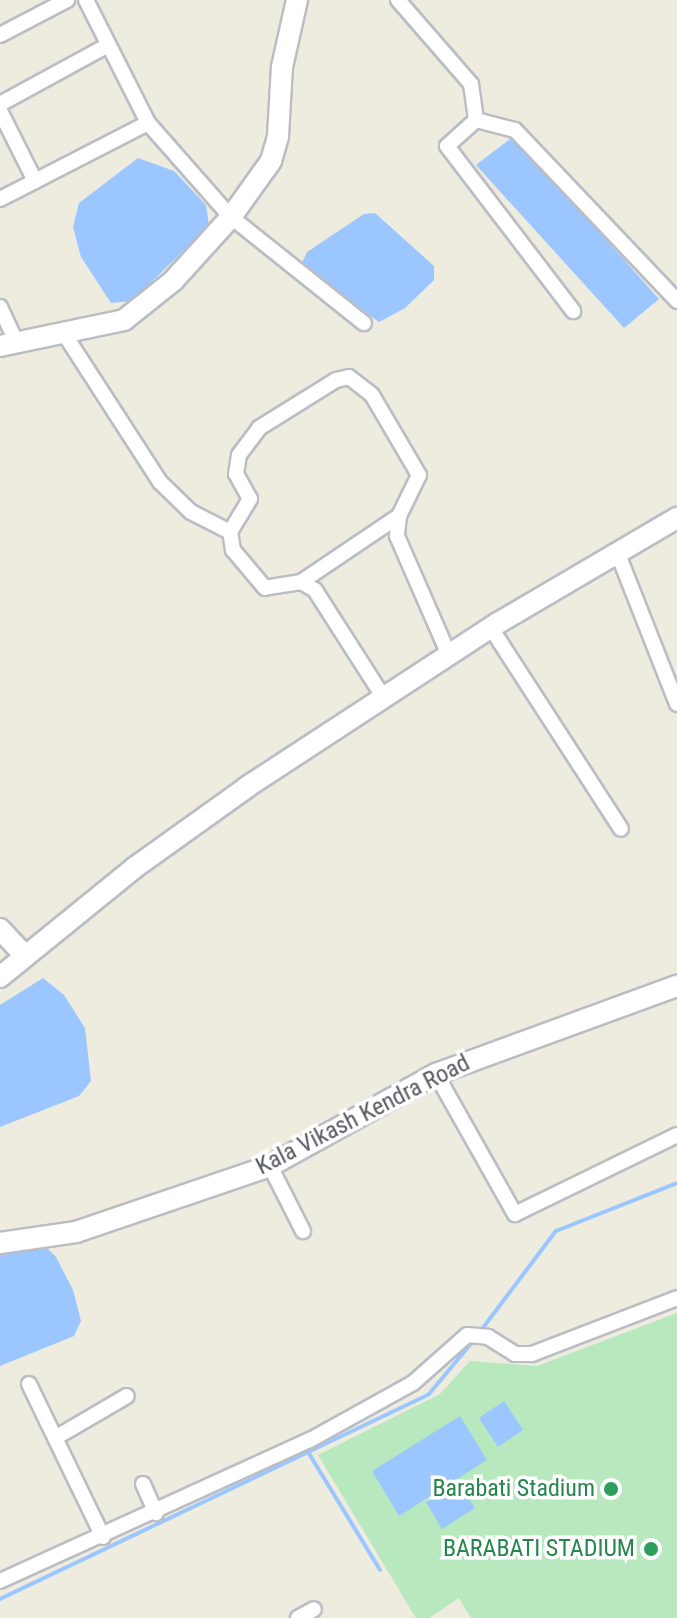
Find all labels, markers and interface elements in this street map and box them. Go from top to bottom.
street label: Kala Vikash Kendra Road [251,1049,475,1181]
place label: Barabati Stadium [432,1475,595,1503]
marker: Barabati Stadium [602,1480,620,1498]
place label: BARABATI STADIUM [443,1535,635,1563]
marker: BARABATI STADIUM [642,1540,660,1558]

